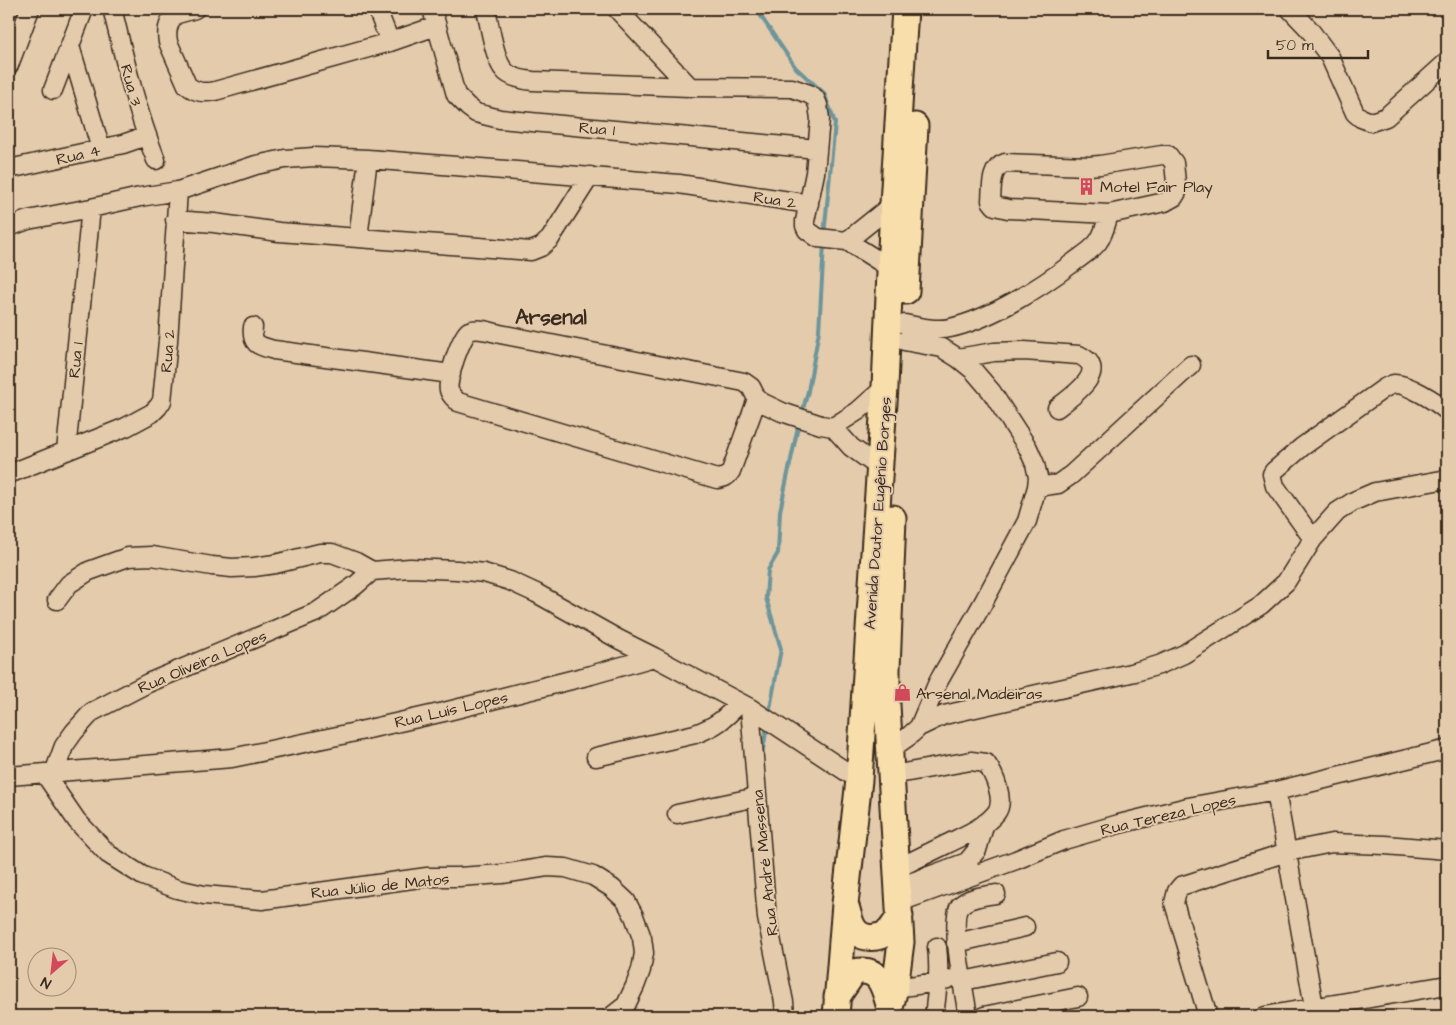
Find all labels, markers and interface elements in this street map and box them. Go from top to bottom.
scale bar [1268,28,1368,60]
text: 50 m [1276,35,1314,56]
street label: Rua 3 [115,62,147,109]
street label: Rua 1 [578,116,616,142]
street label: Rua 4 [54,139,103,171]
building icon: Motel Fair Play [1076,176,1096,196]
place label: Motel Fair Play [1100,176,1213,199]
street label: Rua 2 [752,186,798,214]
district label: Arsenal [515,303,587,332]
street label: Rua 2 [155,329,181,374]
street label: Rua 1 [63,341,89,379]
street label: Avenida Doutor Eugênio Borges [859,396,898,630]
street label: Rua Oliveira Lopes [135,625,270,699]
shop icon: Arsenal Madeiras [892,683,912,703]
place label: Arsenal Madeiras [916,683,1042,705]
street label: Rua Luís Lopes [392,686,510,734]
street label: Rua André Massena [746,789,784,937]
street label: Rua Tereza Lopes [1098,789,1238,841]
street label: Rua Júlio de Matos [310,868,450,904]
north arrow [28,948,78,998]
text: N [38,972,55,993]

